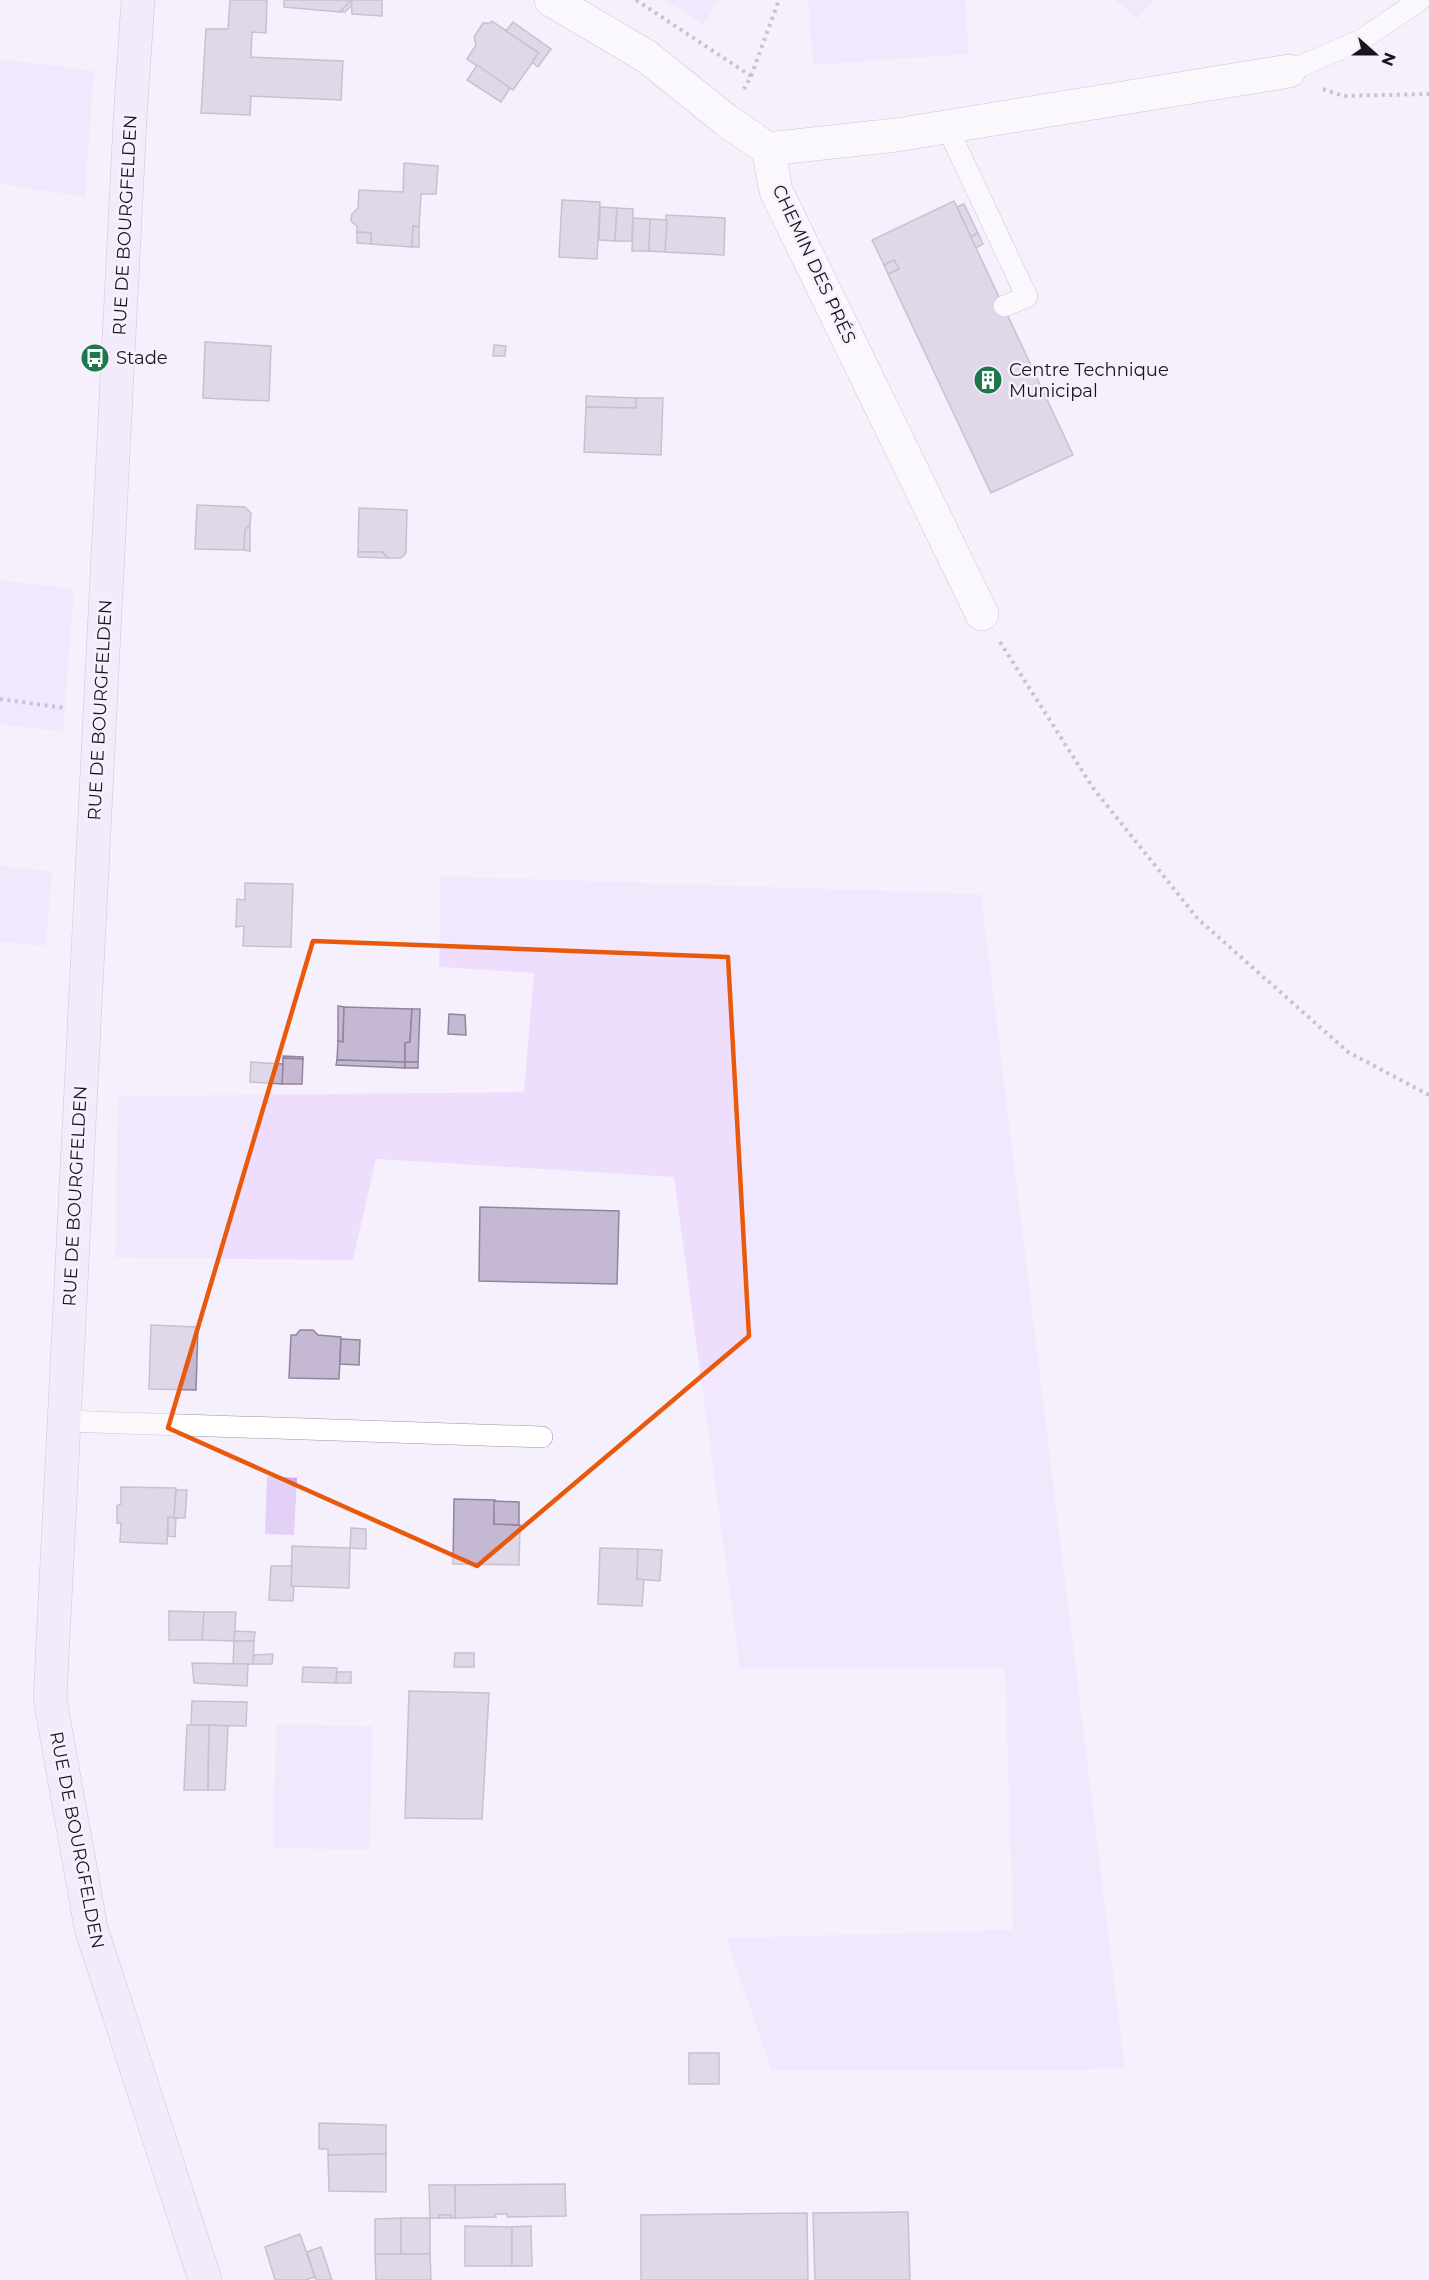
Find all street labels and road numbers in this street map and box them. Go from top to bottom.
street label: RUE DE BOURGFELDEN [108,114,142,336]
street label: CHEMIN DES PRÉS [767,181,861,347]
street label: RUE DE BOURGFELDEN [83,599,117,821]
street label: RUE DE BOURGFELDEN [58,1085,92,1307]
street label: RUE DE BOURGFELDEN [45,1729,109,1951]

